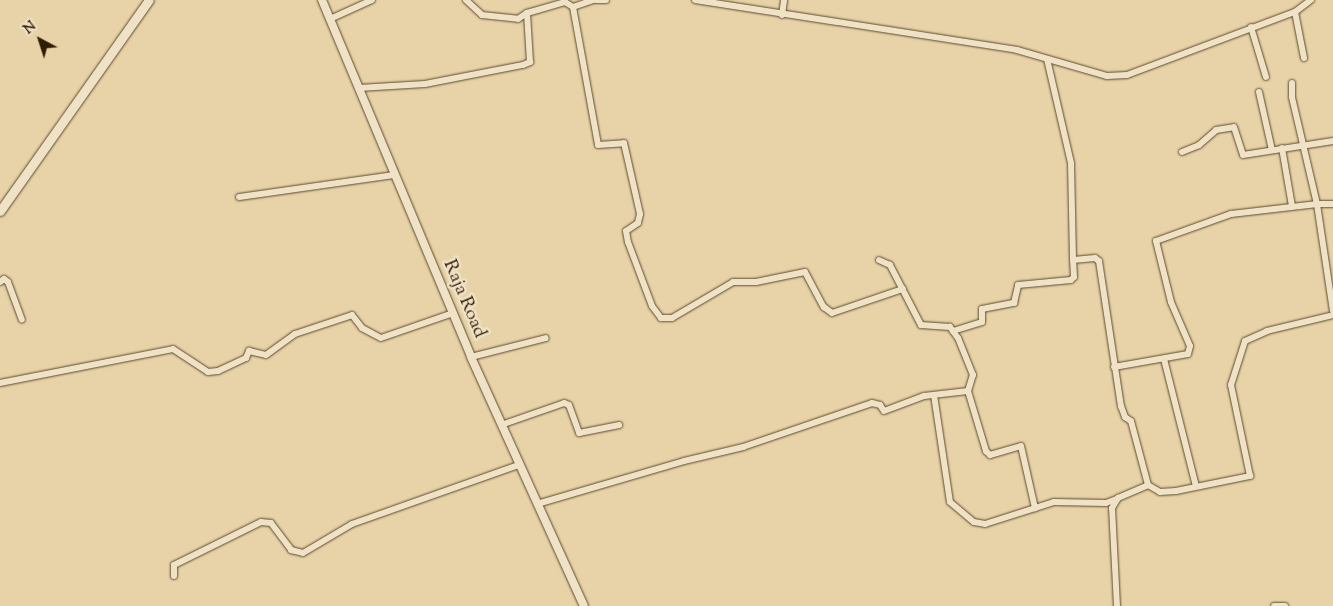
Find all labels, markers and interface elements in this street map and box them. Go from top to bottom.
north arrow [15,15,65,65]
text: N [20,17,41,40]
street label: Raja Road [437,256,491,342]

